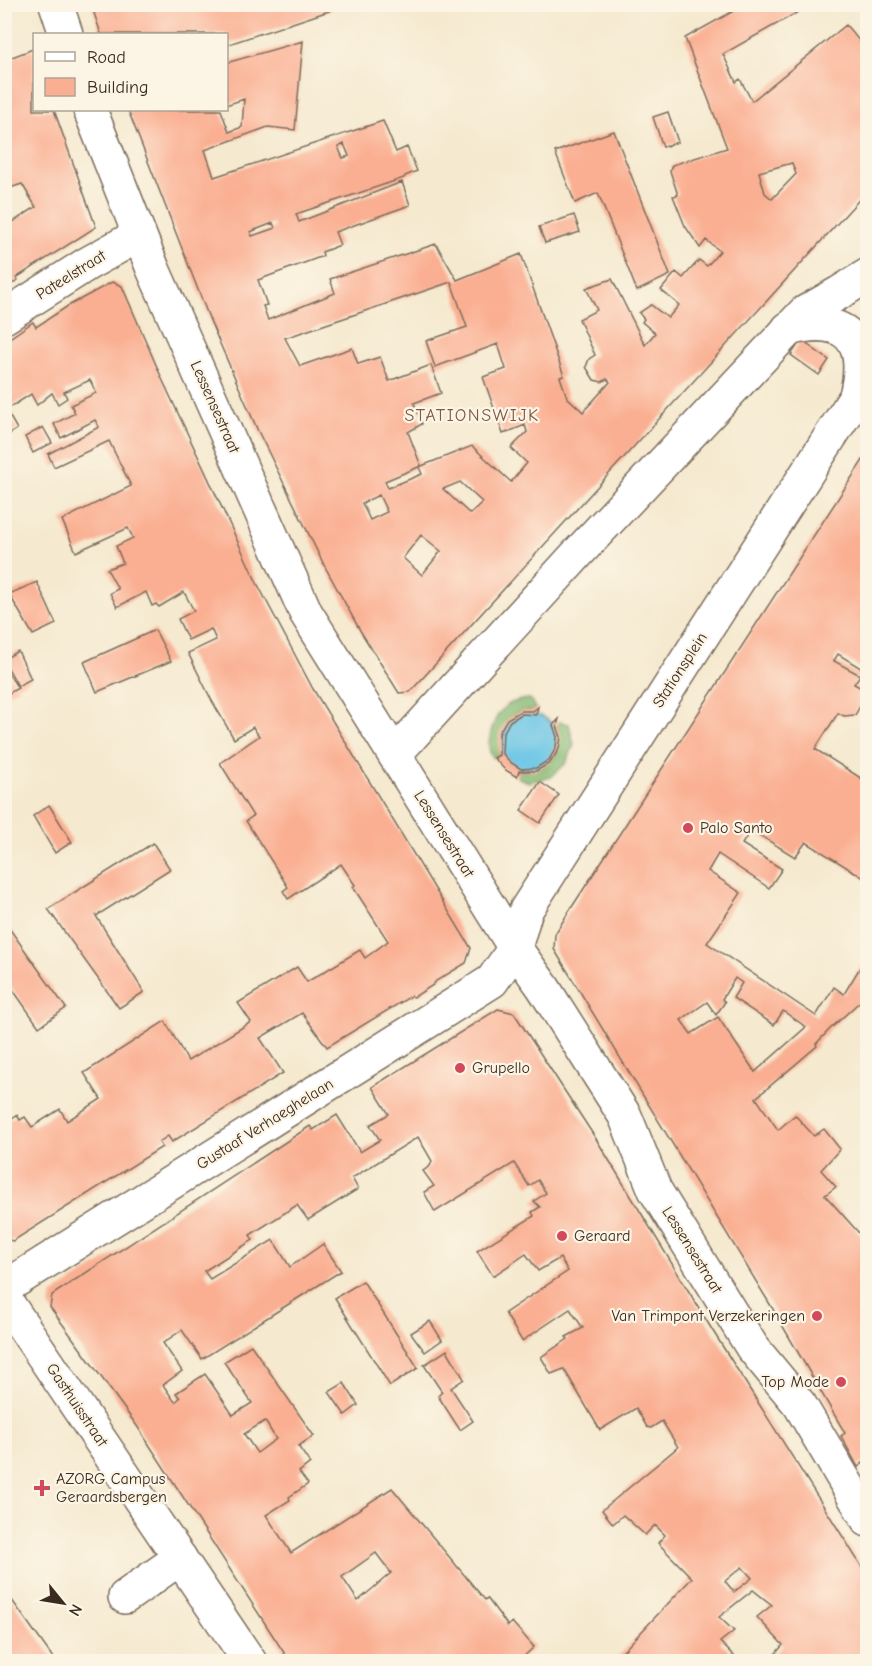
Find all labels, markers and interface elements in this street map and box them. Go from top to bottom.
legend [33,33,228,111]
text: Road [87,47,126,68]
text: Building [87,77,149,98]
street label: Pateelstraat [33,246,109,303]
street label: Lessensestraat [187,358,243,456]
district label: STATIONSWIJK [404,405,540,426]
street label: Stationsplein [649,629,711,711]
street label: Lessensestraat [410,787,478,881]
place label: Palo Santo [700,819,772,837]
marker: Palo Santo [681,821,695,835]
place label: Grupello [472,1059,530,1077]
marker: Grupello [453,1061,467,1075]
street label: Gustaaf Verhaeghelaan [193,1075,337,1173]
street label: Lessensestraat [658,1203,726,1297]
place label: Geraard [574,1227,630,1245]
marker: Geraard [555,1229,569,1243]
place label: Van Trimpont Verzekeringen [611,1307,805,1325]
marker: Van Trimpont Verzekeringen [810,1309,824,1323]
street label: Gasthuisstraat [43,1360,112,1450]
place label: Top Mode [761,1373,829,1391]
marker: Top Mode [834,1375,848,1389]
place label: AZORG Campus Geraardsbergen [56,1470,167,1506]
marker: AZORG Campus Geraardsbergen [33,1479,51,1497]
north arrow [33,1573,93,1633]
text: N [65,1601,86,1619]

